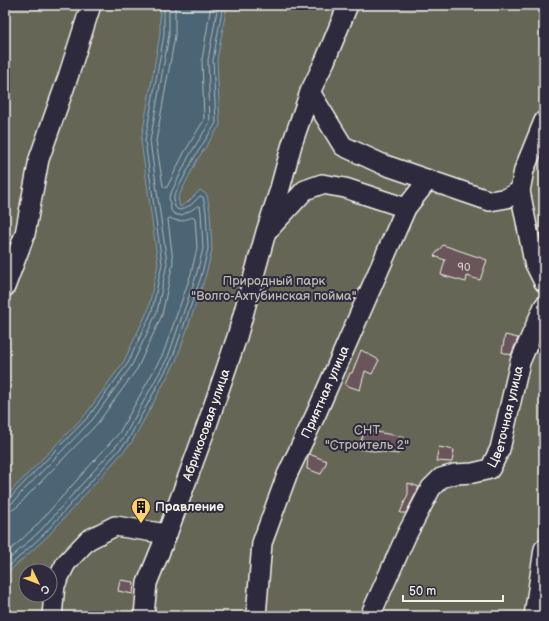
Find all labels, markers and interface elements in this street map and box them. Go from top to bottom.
house number: 90 [458,261,471,274]
park label: Природный парк "Волго-Ахтубинская пойма" [191,273,357,304]
street label: Приятная улица [298,343,353,441]
street label: Цветочная улица [484,364,527,470]
street label: Абрикосовая улица [179,367,234,484]
park label: СНТ "Строитель 2" [325,422,409,453]
building icon: Правление [130,496,152,524]
place label: Правление [155,499,224,515]
north arrow [18,563,58,603]
scale bar [403,577,503,603]
text: С [37,582,52,597]
text: 50 m [409,584,436,599]

